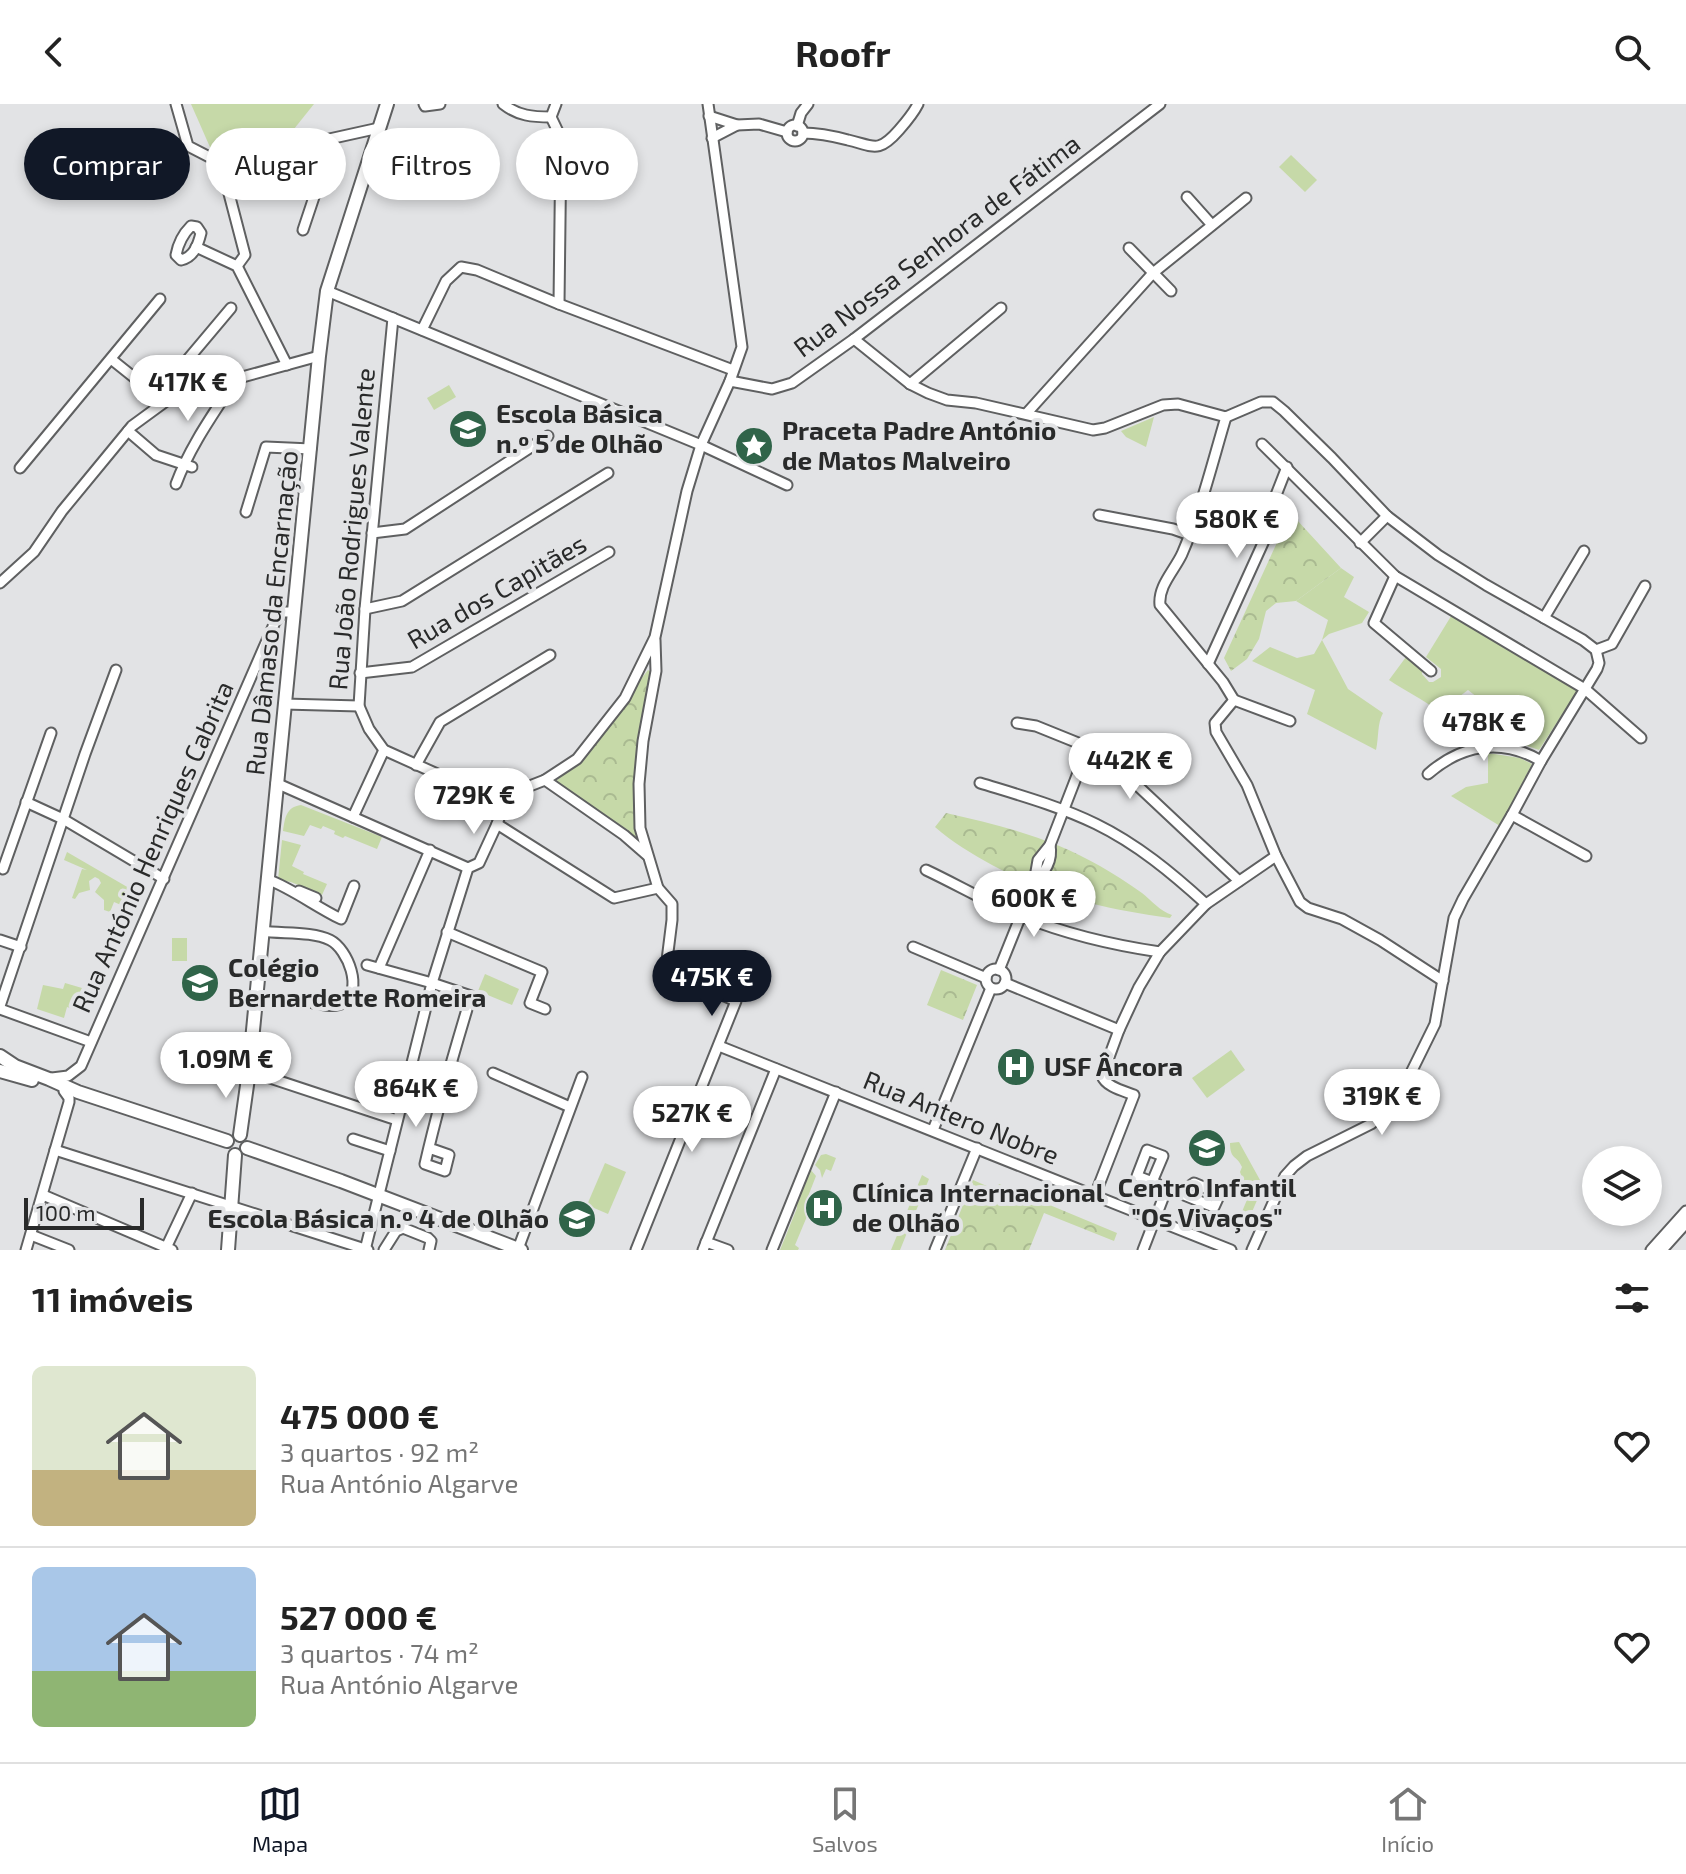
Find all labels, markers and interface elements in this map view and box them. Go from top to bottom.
icon: back [32,30,76,74]
icon: search [1610,30,1654,74]
text: Roofr [795,31,891,74]
street label: Rua Nossa Senhora de Fátima [787,127,1085,363]
chip: Comprar [24,128,190,200]
chip: Alugar [206,128,346,200]
chip: Filtros [362,128,500,200]
chip: Novo [516,128,638,200]
pin: 417K € [123,355,253,423]
text: 417K € [148,365,228,396]
street label: Rua João Rodrigues Valente [321,367,380,691]
place label: Escola Básica n.º 5 de Olhão [496,397,663,458]
school or university icon: Escola Básica n.º 5 de Olhão [447,408,489,450]
place label: Praceta Padre António de Matos Malveiro [782,414,1056,475]
place icon: Praceta Padre António de Matos Malveiro [733,425,775,467]
street label: Rua Dâmaso da Encarnação [238,449,305,777]
pin: 580K € [1172,492,1302,560]
text: 580K € [1194,502,1280,533]
street label: Rua dos Capitães [401,527,591,655]
street label: Rua António Henriques Cabrita [64,676,239,1017]
pin: 478K € [1419,695,1549,763]
text: 478K € [1441,705,1527,736]
pin: 442K € [1065,733,1195,801]
text: 442K € [1087,743,1173,774]
pin: 729K € [409,768,539,836]
text: 729K € [433,778,515,809]
pin: 600K € [969,871,1099,939]
text: 600K € [991,881,1077,912]
pin: 475K € [647,950,777,1018]
place label: Colégio Bernardette Romeira [228,951,486,1012]
text: 475K € [670,960,754,991]
school or university icon: Colégio Bernardette Romeira [179,962,221,1004]
pin: 1.09M € [152,1032,300,1100]
text: 1.09M € [178,1042,274,1073]
hospital icon: USF Âncora [995,1046,1037,1088]
place label: USF Âncora [1044,1050,1183,1081]
pin: 864K € [351,1061,481,1129]
street label: Rua Antero Nobre [859,1063,1064,1170]
pin: 319K € [1317,1069,1447,1137]
text: 864K € [373,1071,459,1102]
text: 319K € [1342,1079,1422,1110]
pin: 527K € [627,1086,757,1154]
text: 527K € [651,1096,733,1127]
school or university icon: Centro Infantil "Os Vivaços" [1186,1127,1228,1169]
map controls [1582,1146,1662,1226]
button: layers [1582,1146,1662,1226]
place label: Centro Infantil "Os Vivaços" [1118,1171,1297,1234]
place label: Clínica Internacional de Olhão [852,1176,1105,1237]
hospital icon: Clínica Internacional de Olhão [803,1187,845,1229]
scale bar [24,1194,144,1230]
school or university icon: Escola Básica n.º 4 de Olhão [556,1198,598,1240]
text: 100 m [36,1199,95,1225]
place label: Escola Básica n.º 4 de Olhão [208,1202,549,1233]
icon: filters [1610,1276,1654,1320]
text: 11 imóveis [32,1278,193,1319]
text: 475 000 € [280,1395,439,1436]
icon: home [96,1398,192,1494]
icon: heart [1610,1424,1654,1468]
text: 3 quartos · 92 m² [280,1436,479,1467]
text: Rua António Algarve [280,1467,518,1498]
text: 527 000 € [280,1596,437,1637]
icon: home [96,1599,192,1695]
icon: heart [1610,1625,1654,1669]
text: 3 quartos · 74 m² [280,1637,479,1668]
text: Rua António Algarve [280,1668,518,1699]
tab: Mapa [252,1782,308,1856]
tab: Salvos [812,1782,878,1856]
tab: Início [1381,1782,1434,1856]

